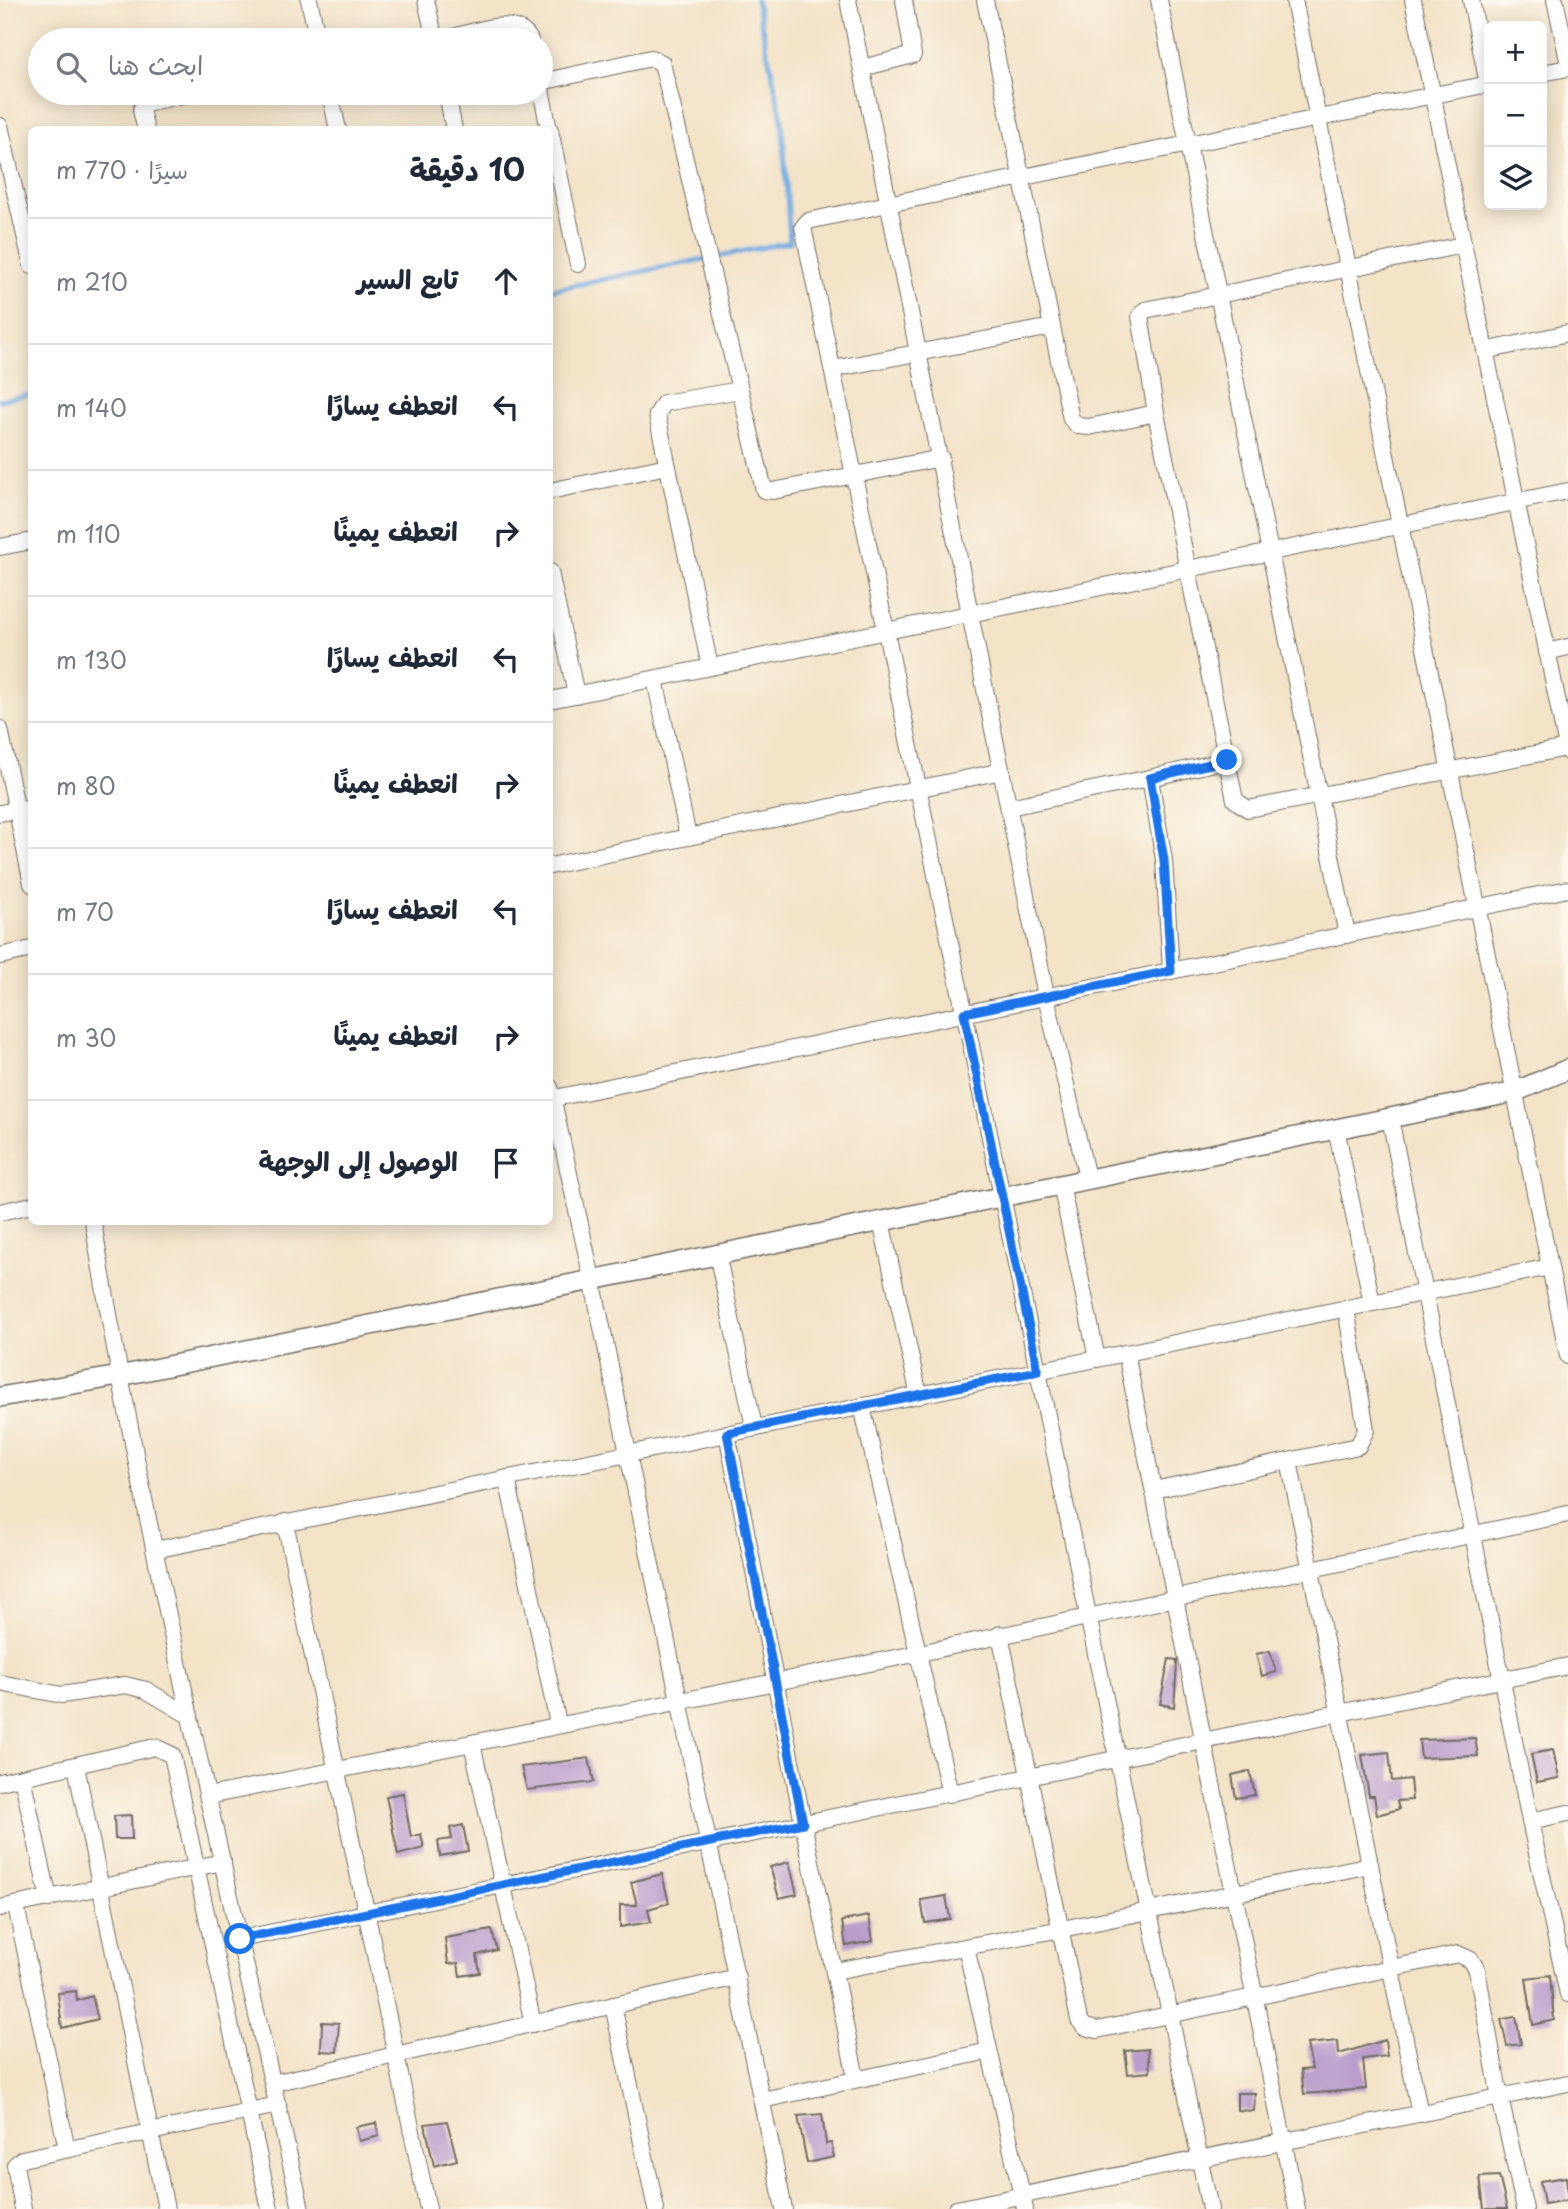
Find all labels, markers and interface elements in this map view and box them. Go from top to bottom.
map controls [1484,21,1547,210]
button: + [1484,21,1547,84]
search box [28,28,553,105]
text: ابحث هنا [108,45,203,84]
icon: search [52,48,90,86]
button: − [1484,84,1547,147]
text: 10 دقيقة [410,146,525,191]
button: layers [1484,147,1547,210]
text: سيرًا · 770 m [56,152,188,187]
text: تابع السير [357,259,458,298]
icon: ahead [487,262,525,300]
text: 210 m [56,264,128,299]
text: انعطف يسارًا [327,385,458,424]
icon: left [487,388,525,426]
text: 140 m [56,390,127,425]
text: انعطف يمينًا [334,511,458,550]
icon: right [487,514,525,552]
text: 110 m [56,516,121,551]
text: انعطف يسارًا [327,637,458,676]
icon: left [487,640,525,678]
text: 130 m [56,642,127,677]
route end [1211,744,1242,775]
text: انعطف يمينًا [334,763,458,802]
icon: right [487,766,525,804]
text: 80 m [56,768,116,803]
text: انعطف يسارًا [327,889,458,928]
icon: left [487,892,525,930]
text: 70 m [56,894,114,929]
text: انعطف يمينًا [334,1015,458,1054]
icon: right [487,1018,525,1056]
text: 30 m [56,1020,116,1055]
text: الوصول إلى الوجهة [259,1141,458,1180]
icon: arrive [487,1144,525,1182]
route start [224,1923,255,1954]

